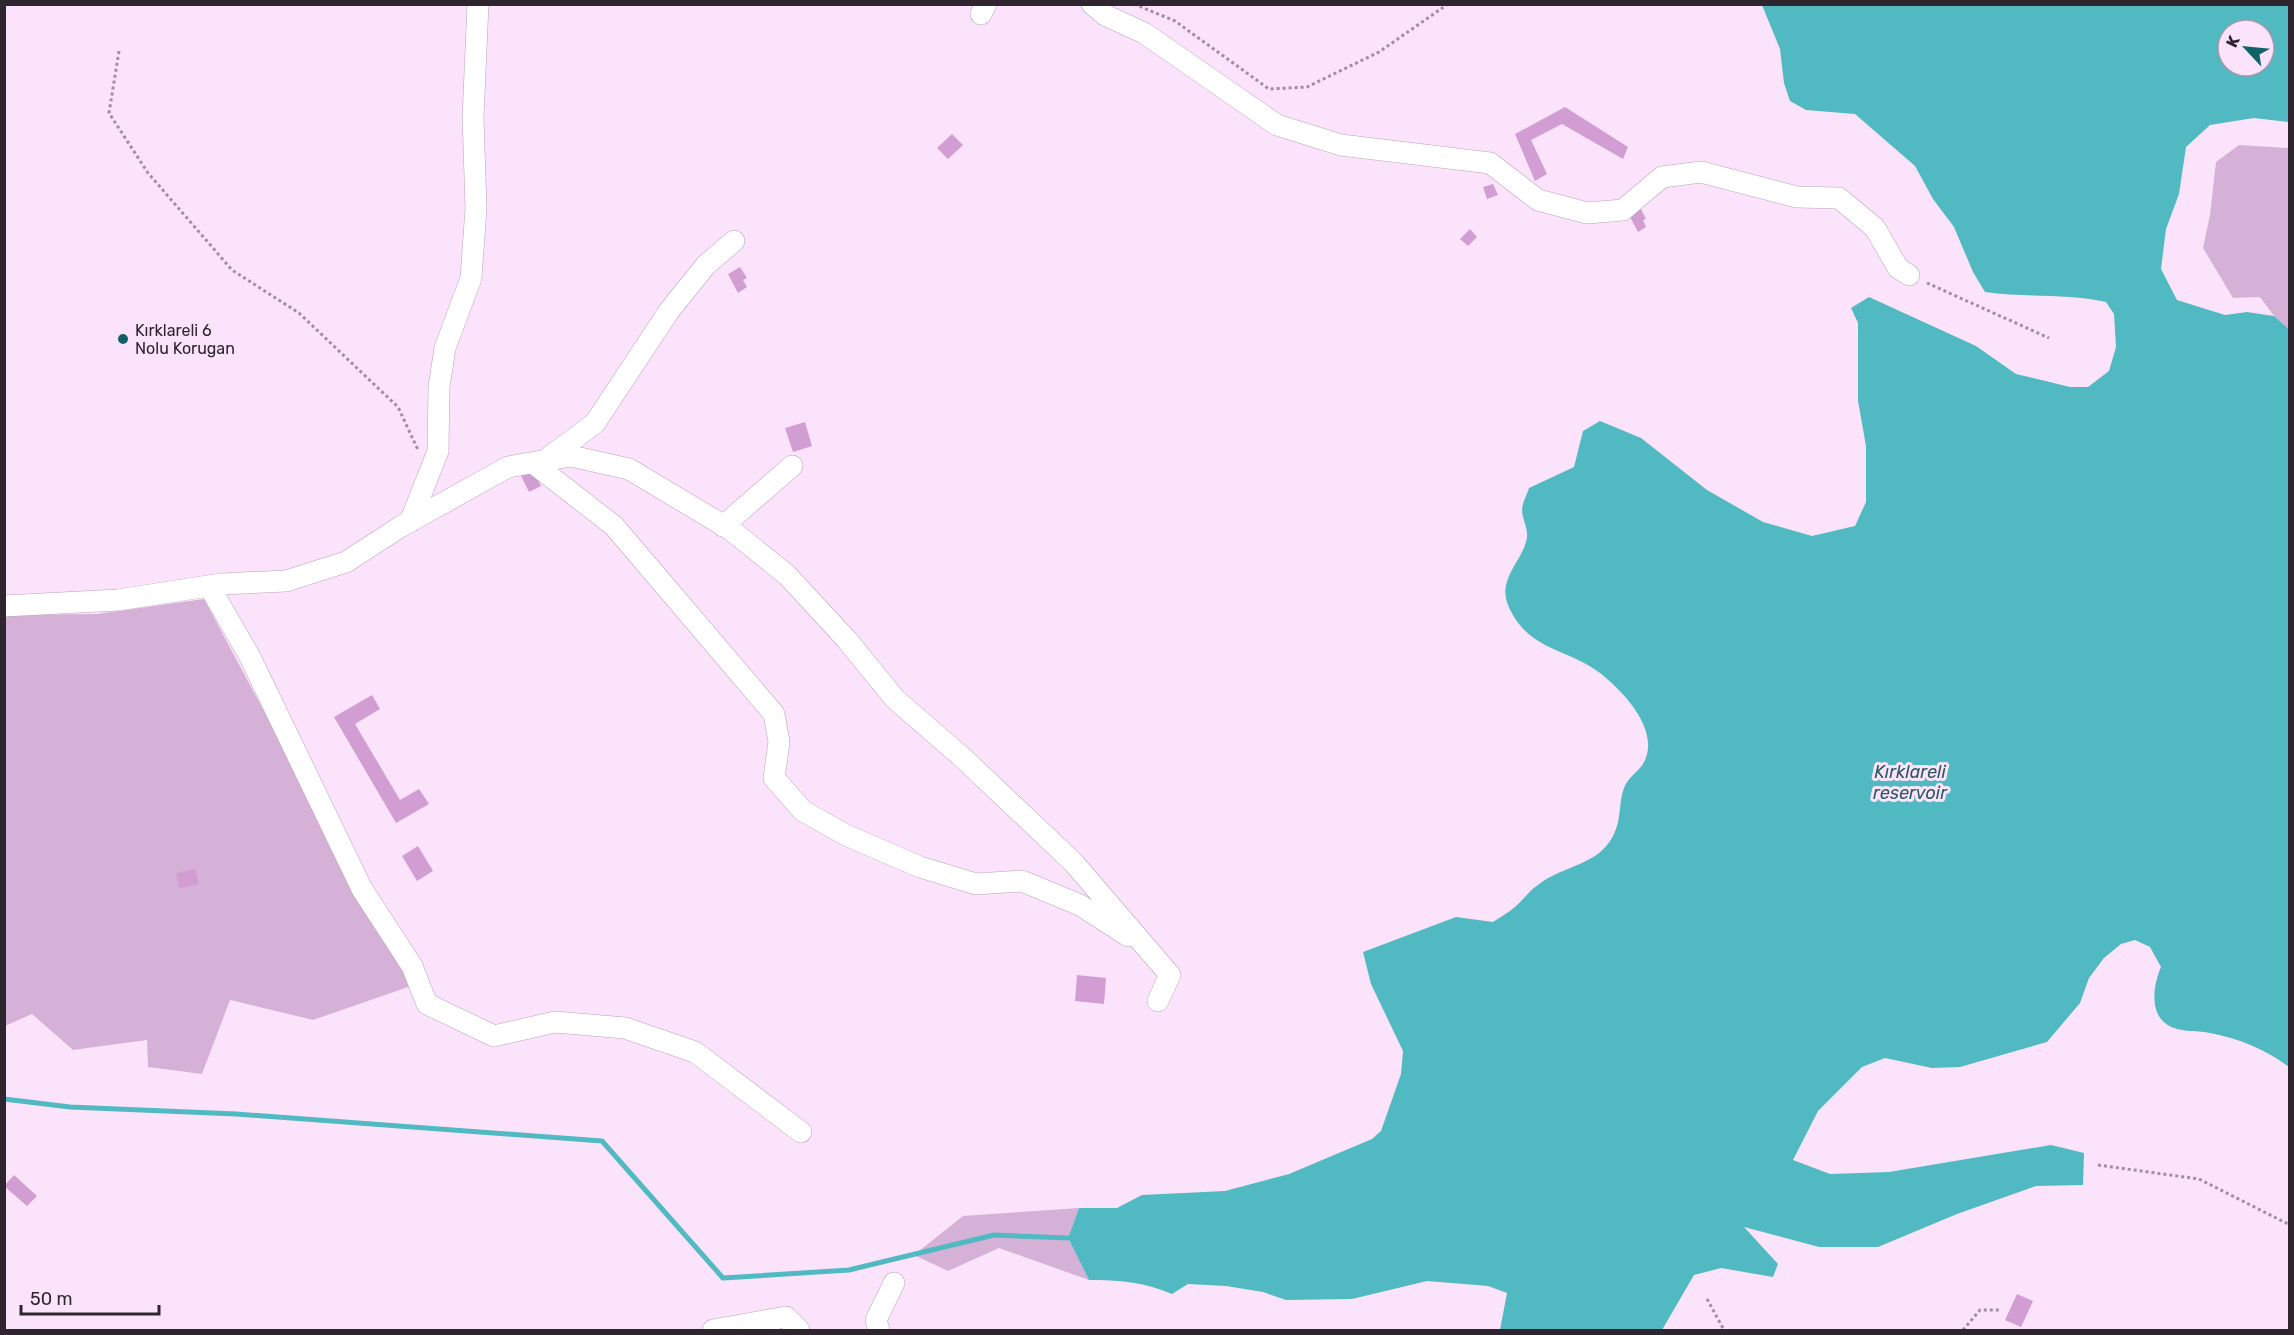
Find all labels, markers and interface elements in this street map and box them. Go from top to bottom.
north arrow [2216,18,2276,78]
text: K [2222,32,2244,51]
place label: Kırklareli 6 Nolu Korugan [135,321,235,358]
marker: Kırklareli 6 Nolu Korugan [116,332,130,346]
water label: Kırklareli reservoir [1873,761,1948,804]
scale bar [21,1278,159,1316]
text: 50 m [30,1288,73,1310]

